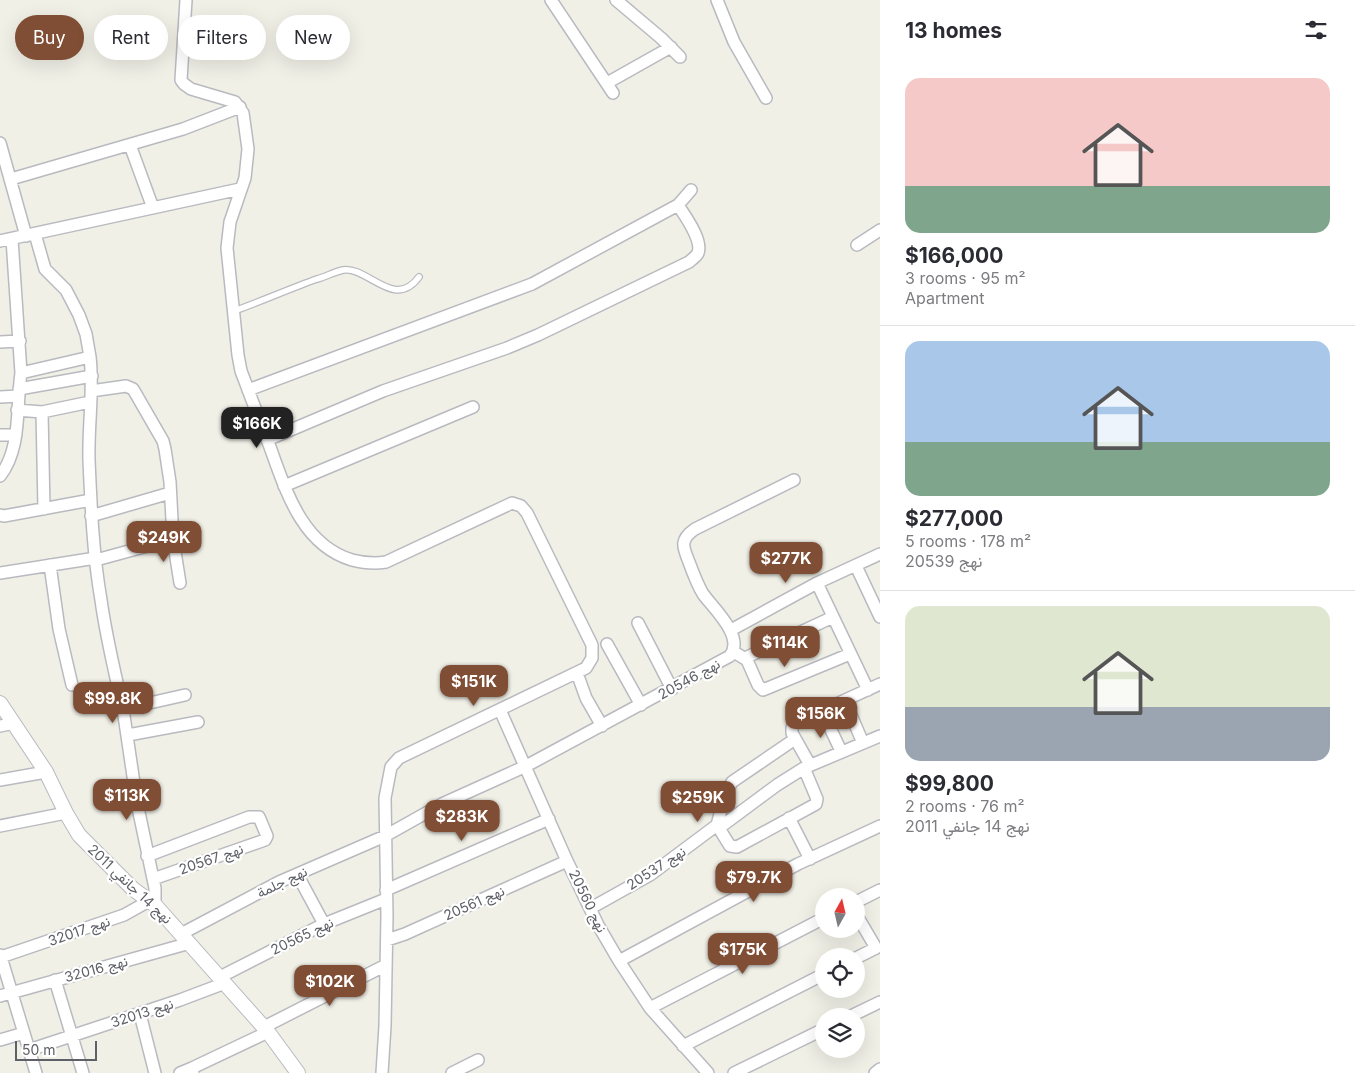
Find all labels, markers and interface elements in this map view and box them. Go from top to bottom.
chip: Buy [15,15,84,60]
chip: Rent [94,15,168,60]
chip: Filters [178,15,266,60]
chip: New [276,15,350,60]
icon: filters [1302,16,1330,44]
text: 13 homes [905,18,1002,43]
icon: home [1073,110,1163,200]
text: $166,000 [905,243,1003,268]
text: 3 rooms · 95 m² [905,268,1026,288]
text: Apartment [905,288,985,308]
icon: home [1073,373,1163,463]
pin: $166K [222,406,292,449]
text: $166K [232,413,282,433]
text: $277,000 [905,506,1003,531]
pin: $249K [129,520,199,563]
text: $249K [137,527,191,547]
text: 5 rooms · 178 m² [905,531,1031,551]
pin: $277K [751,542,821,584]
text: $277K [761,548,811,568]
text: نهج 20539 [905,551,982,571]
pin: $114K [750,626,820,668]
text: $114K [762,632,808,652]
icon: home [1073,638,1163,728]
street label: نهج 20546 [655,655,724,705]
pin: $151K [439,664,509,707]
text: $151K [451,671,497,691]
pin: $99.8K [72,682,154,724]
text: $99.8K [84,688,142,708]
pin: $156K [786,696,856,739]
text: $156K [796,703,846,723]
text: $99,800 [905,771,994,796]
pin: $113K [92,778,162,821]
pin: $259K [663,780,733,823]
text: $113K [104,785,150,805]
text: $259K [672,787,724,807]
text: 2 rooms · 76 m² [905,796,1025,816]
pin: $283K [427,800,497,842]
text: $283K [436,806,488,826]
text: نهج 14 جانفي 2011 [905,816,1030,836]
street label: نهج 14 جانفي 2011 [82,840,176,930]
street label: نهج 20567 [176,840,246,880]
street label: نهج 20537 [623,842,690,895]
pin: $79.7K [713,860,795,903]
street label: نهج جلمة [254,862,311,904]
street label: نهج 20560 [563,867,611,936]
text: $79.7K [726,867,782,887]
street label: نهج 20561 [441,882,508,926]
north arrow [815,888,865,938]
map controls [815,888,865,1058]
street label: نهج 32017 [46,912,113,952]
street label: نهج 20565 [268,913,337,961]
pin: $175K [708,932,778,975]
text: $175K [719,939,767,959]
button: locate [815,948,865,998]
street label: نهج 32016 [62,952,130,988]
pin: $102K [295,964,365,1007]
text: $102K [305,971,355,991]
street label: نهج 32013 [108,994,176,1033]
button: layers [815,1008,865,1058]
scale bar [15,1038,98,1061]
text: 50 m [22,1041,56,1058]

